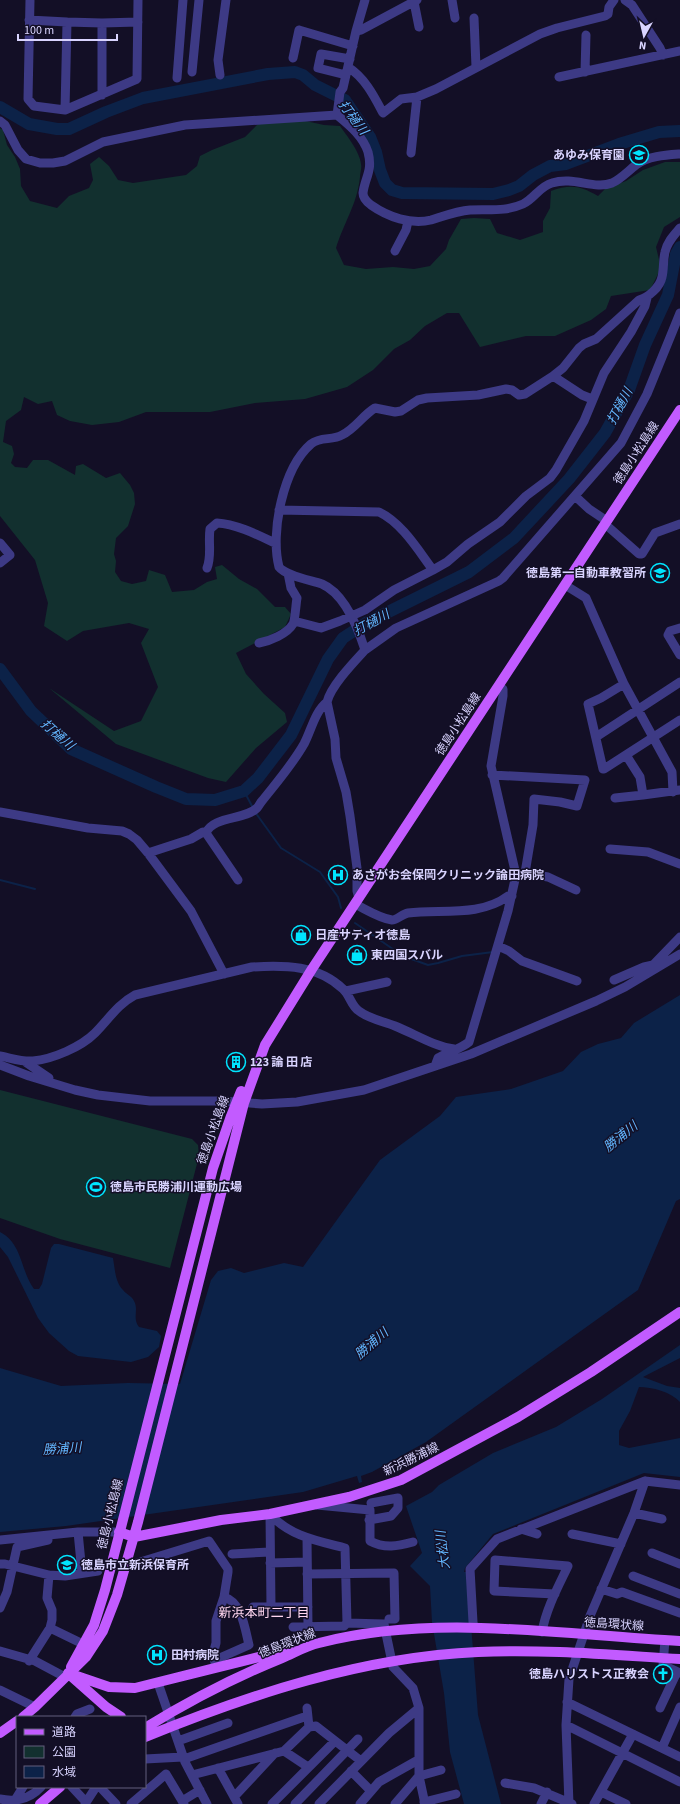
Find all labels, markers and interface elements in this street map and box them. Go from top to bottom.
scale bar [18,16,117,42]
north arrow [624,16,664,56]
text: 100 m [24,22,54,39]
text: N [638,37,647,53]
water label: 打樋川 [334,97,373,140]
school or university icon: あゆみ保育園 [628,144,650,166]
place label: あゆみ保育園 [553,147,625,164]
water label: 打樋川 [603,383,638,428]
street label: 徳島小松島線 [610,418,663,488]
school or university icon: 徳島第一自動車教習所 [649,562,671,584]
place label: 徳島第一自動車教習所 [526,565,646,582]
water label: 打樋川 [350,605,395,640]
street label: 徳島小松島線 [432,689,485,759]
water label: 打樋川 [37,715,79,756]
hospital icon: あさがお会保岡クリニック論田病院 [327,864,349,886]
place label: あさがお会保岡クリニック論田病院 [352,867,544,884]
shop icon: 日産サティオ徳島 [290,924,312,946]
place label: 日産サティオ徳島 [315,927,410,944]
shop icon: 東四国スバル [346,944,368,966]
place label: 東四国スバル [371,947,443,964]
building icon: 123 論 田 店 [225,1051,247,1073]
place label: 123 論 田 店 [250,1054,312,1071]
street label: 徳島小松島線 [193,1093,234,1167]
water label: 勝浦川 [600,1116,643,1156]
sports icon: 徳島市民勝浦川運動広場 [85,1176,107,1198]
place label: 徳島市民勝浦川運動広場 [110,1179,242,1196]
water label: 勝浦川 [351,1323,394,1363]
water label: 勝浦川 [42,1439,84,1459]
street label: 新浜勝浦線 [381,1439,442,1480]
street label: 徳島小松島線 [94,1477,127,1551]
water label: 大松川 [431,1527,454,1570]
school or university icon: 徳島市立新浜保育所 [56,1554,78,1576]
place label: 徳島市立新浜保育所 [81,1557,189,1574]
district label: 新浜本町二丁目 [218,1604,310,1622]
street label: 徳島環状線 [583,1614,644,1635]
street label: 徳島環状線 [256,1625,318,1662]
hospital icon: 田村病院 [146,1644,168,1666]
place label: 田村病院 [171,1647,219,1664]
church icon: 徳島ハリストス正教会 [652,1663,674,1685]
place label: 徳島ハリストス正教会 [529,1666,649,1683]
legend [16,1716,146,1788]
text: 道路 [52,1724,76,1741]
text: 公園 [52,1744,76,1761]
text: 水域 [52,1764,76,1781]

